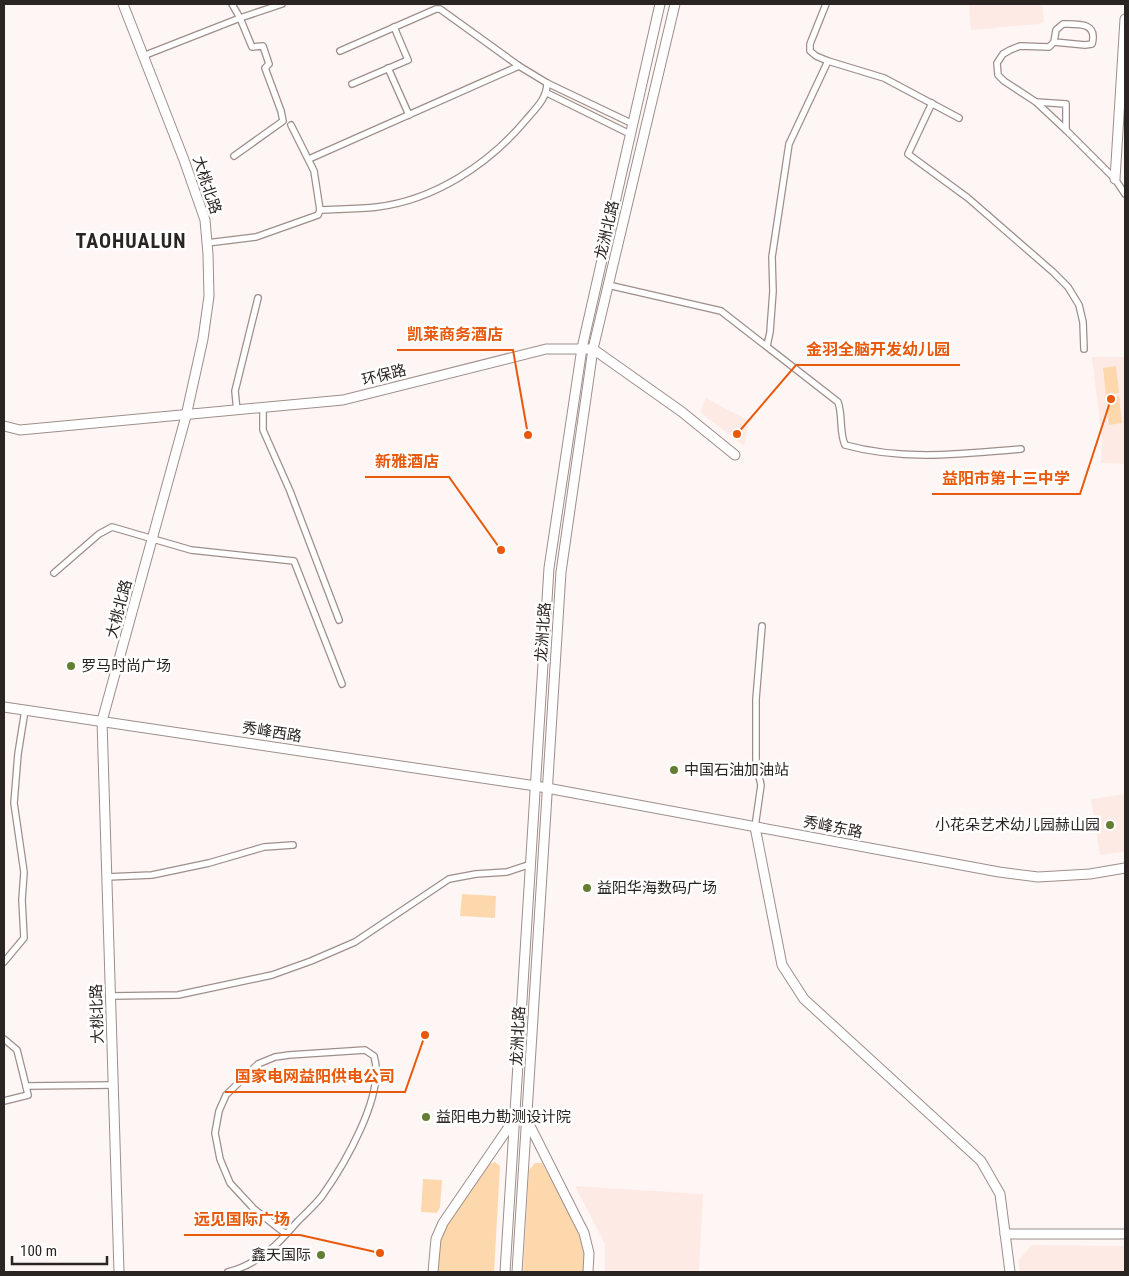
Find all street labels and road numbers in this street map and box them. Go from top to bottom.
street label: 大桃北路 [189,154,225,216]
street label: 龙洲北路 [591,199,623,261]
street label: 环保路 [360,361,408,389]
street label: 大桃北路 [103,578,135,640]
street label: 龙洲北路 [532,601,554,663]
street label: 秀峰西路 [241,718,303,746]
street label: 秀峰东路 [802,812,864,842]
street label: 大桃北路 [87,984,107,1044]
street label: 龙洲北路 [507,1006,529,1066]

